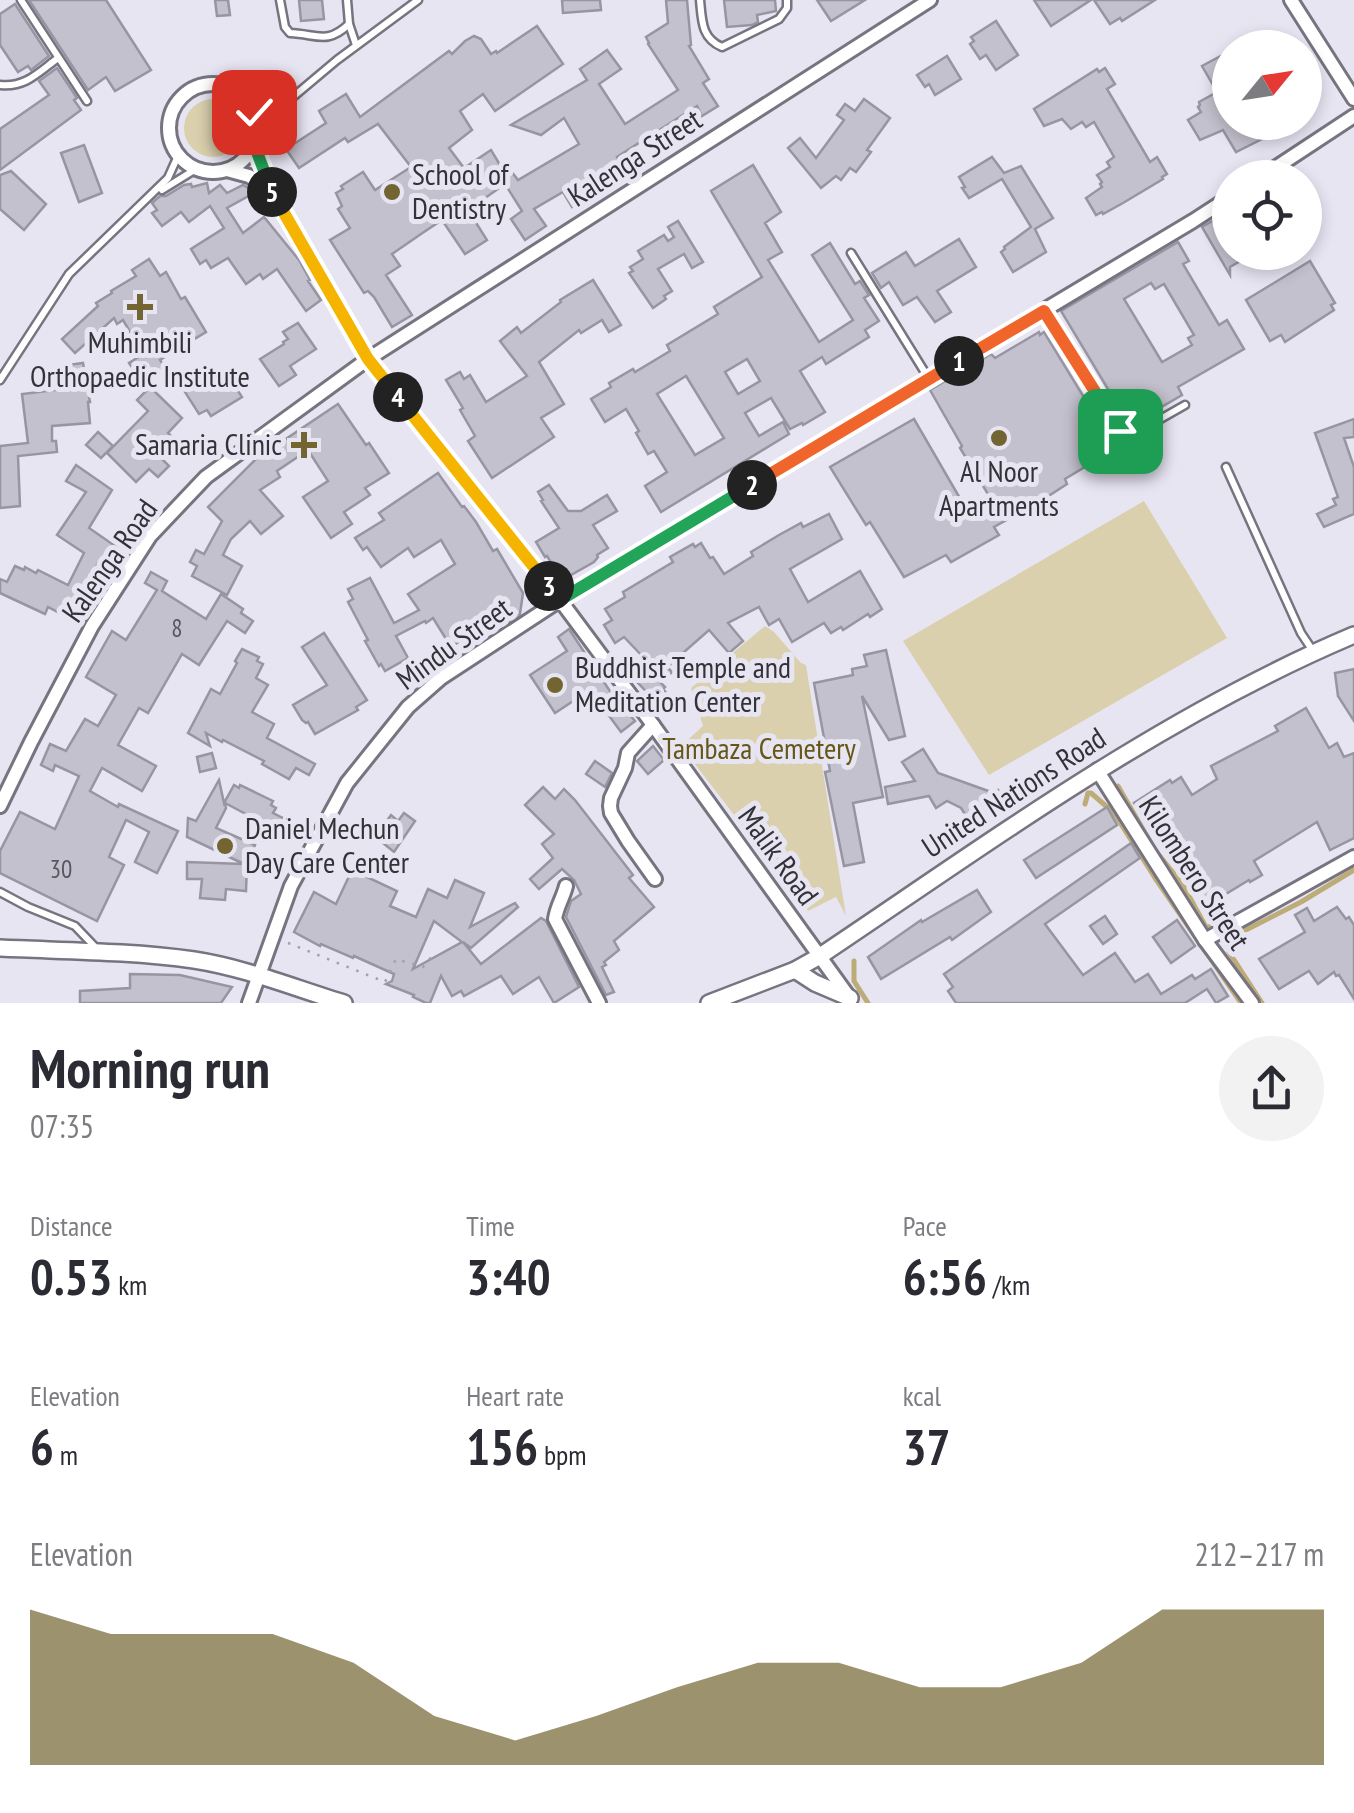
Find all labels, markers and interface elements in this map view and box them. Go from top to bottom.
north arrow [1212,30,1322,140]
map controls [1212,30,1322,270]
pin [212,70,297,155]
icon: check [227,85,282,140]
street label: Kalenga Street [560,99,709,215]
place label: School of Dentistry [412,154,510,227]
button: locate [1212,160,1322,270]
pin: 5 [247,167,297,217]
text: 5 [265,173,279,210]
marker: School of Dentistry [381,181,403,203]
marker: Muhimbili Orthopaedic Institute [127,294,153,320]
place label: Muhimbili Orthopaedic Institute [30,322,250,395]
pin: 1 [934,336,984,386]
text: 1 [952,342,966,379]
pin: 4 [373,372,423,422]
text: 4 [391,378,405,415]
pin [1078,389,1163,474]
icon: arrive [1093,404,1148,459]
place label: Samaria Clinic [135,424,282,463]
marker: Al Noor Apartments [988,427,1010,449]
marker: Samaria Clinic [291,432,317,458]
place label: Al Noor Apartments [939,451,1059,524]
pin: 2 [727,460,777,510]
text: 2 [745,466,759,503]
street label: Kalenga Road [52,491,165,629]
pin: 3 [524,561,574,611]
text: 3 [542,567,556,604]
street label: Mindu Street [388,587,519,698]
house number: 8 [171,612,183,644]
place label: Buddhist Temple and Meditation Center [575,647,791,720]
marker: Buddhist Temple and Meditation Center [544,674,566,696]
street label: United Nations Road [914,718,1113,866]
park label: Tambaza Cemetery [662,728,857,767]
street label: Kilombero Street [1131,788,1260,957]
street label: Malik Road [730,798,828,912]
place label: Daniel Mechun Day Care Center [245,808,410,881]
marker: Daniel Mechun Day Care Center [214,835,236,857]
house number: 30 [50,853,72,885]
text: Morning run [30,1032,270,1103]
button: share [1219,1036,1324,1141]
text: 07:35 [30,1105,94,1147]
text: Distance [30,1207,113,1244]
text: Time [466,1207,515,1244]
text: Pace [903,1207,947,1244]
text: 0.53 [30,1244,112,1309]
text: 3:40 [466,1244,551,1309]
text: 6:56 [903,1244,987,1309]
text: km [112,1266,147,1303]
text: /km [987,1266,1030,1303]
text: Elevation [30,1377,120,1414]
text: Heart rate [466,1377,564,1414]
text: kcal [903,1377,941,1414]
text: 6 [30,1414,54,1479]
text: 156 [466,1414,538,1479]
text: 37 [903,1414,950,1479]
text: m [54,1436,78,1473]
text: bpm [538,1436,587,1473]
text: Elevation [30,1533,133,1575]
text: 212–217 m [1194,1533,1324,1575]

